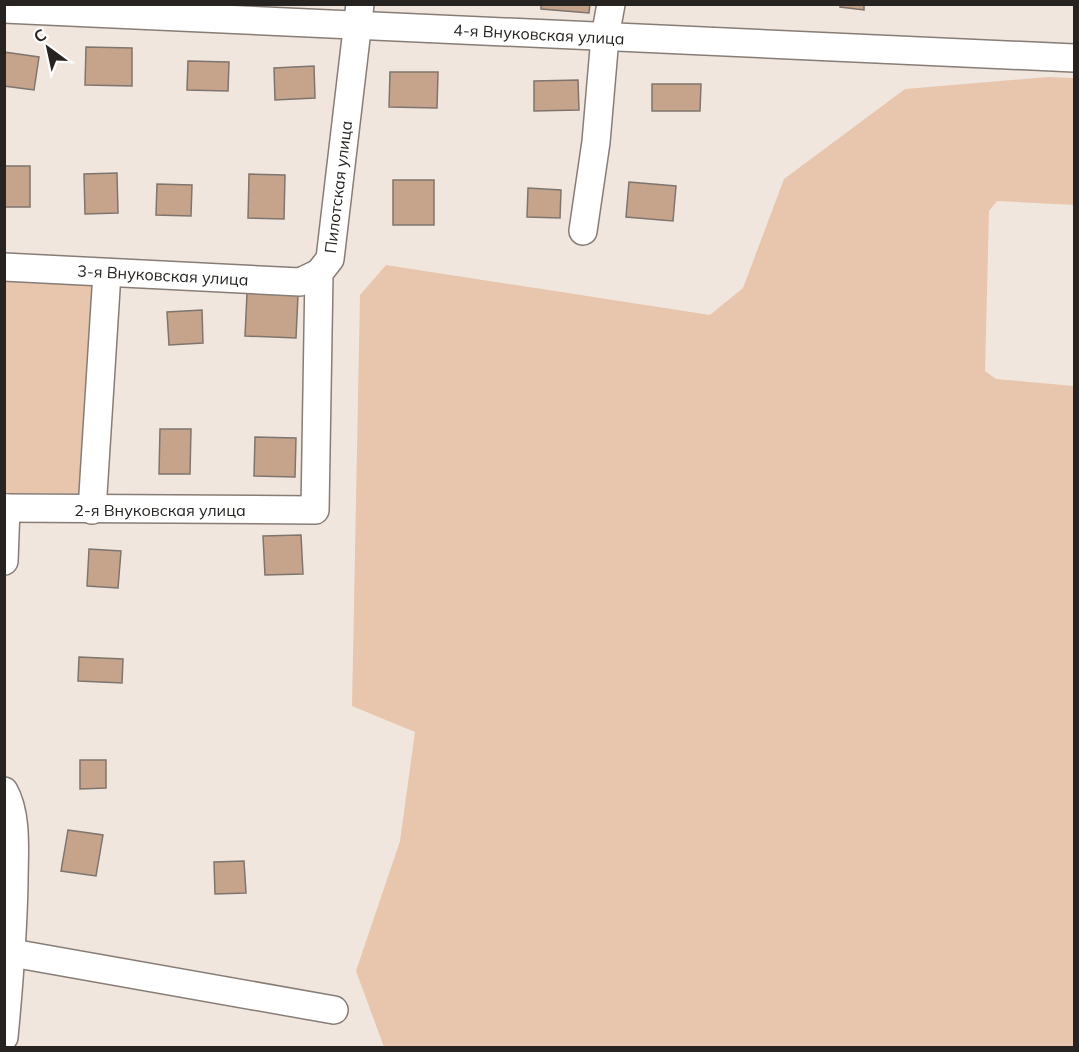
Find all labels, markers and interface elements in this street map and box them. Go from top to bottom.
north arrow [18,18,78,78]
street label: 4-я Внуковская улица [453,20,625,48]
text: С [30,24,50,47]
street label: Пилотская улица [320,119,356,255]
street label: 3-я Внуковская улица [77,261,249,289]
street label: 2-я Внуковская улица [74,500,246,520]

